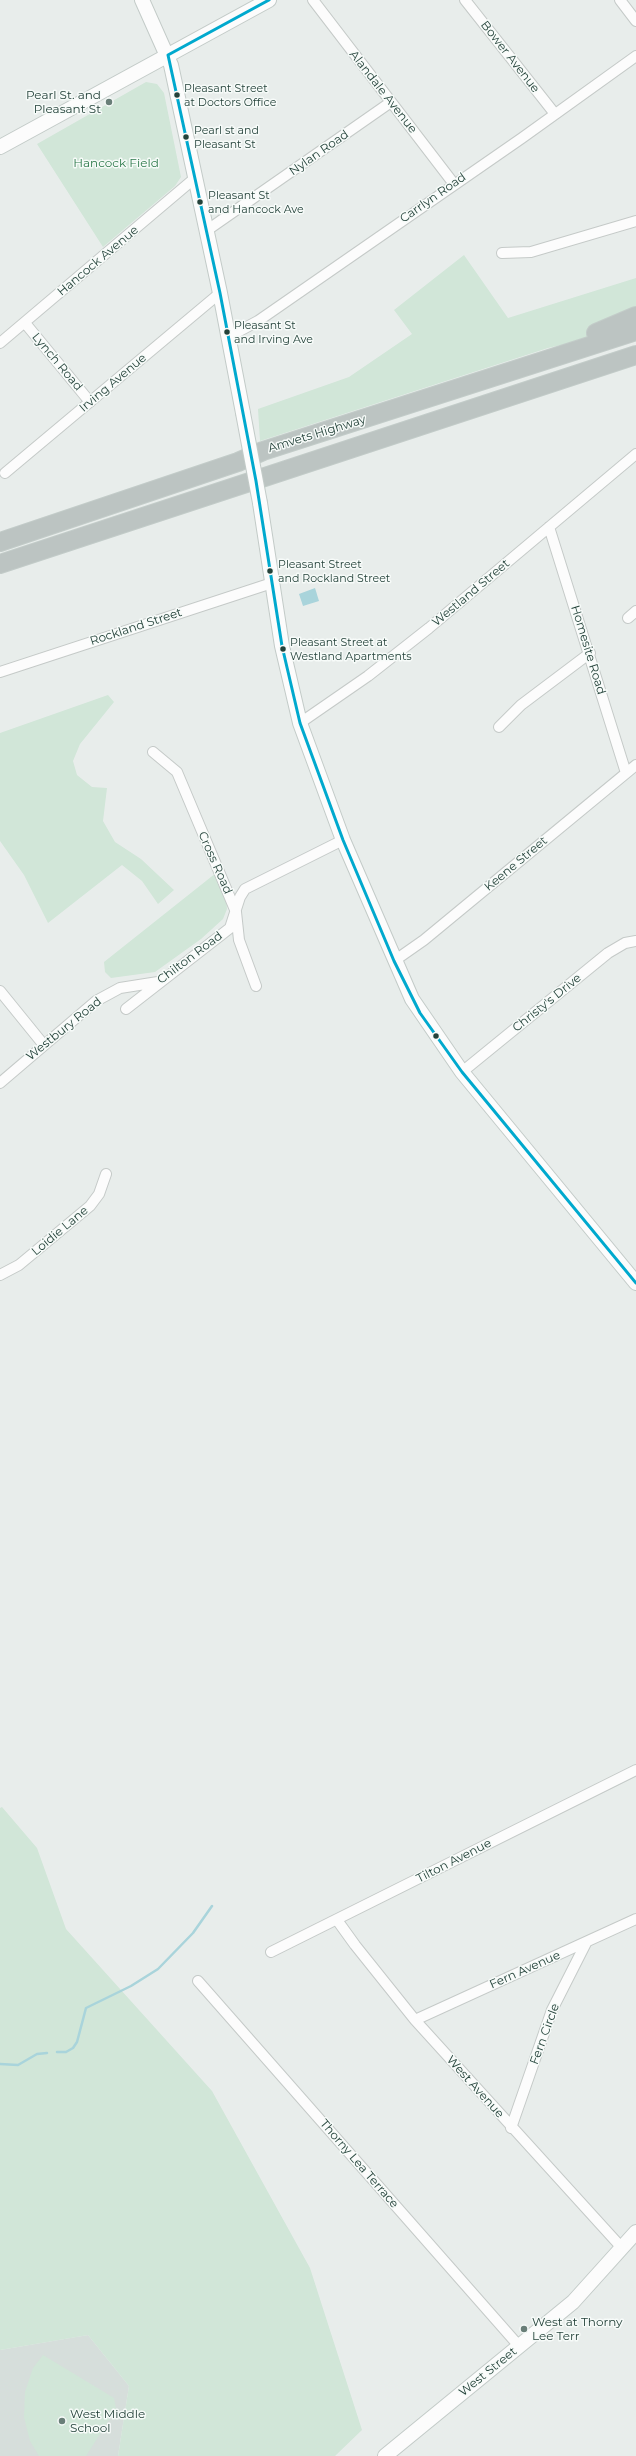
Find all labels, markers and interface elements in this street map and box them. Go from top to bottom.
street label: Bower Avenue [477,18,543,96]
street label: Alandale Avenue [346,48,420,136]
place label: Pleasant Street at Doctors Office [184,82,276,108]
place label: Pearl St. and Pleasant St [26,88,101,116]
marker: Pleasant Street at Doctors Office [172,90,182,100]
marker: Pearl St. and Pleasant St [104,97,114,107]
place label: Pearl st and Pleasant St [194,124,259,150]
street label: Nylan Road [287,127,351,179]
marker: Pearl st and Pleasant St [181,132,191,142]
park label: Hancock Field [73,156,159,170]
street label: Carrlyn Road [397,170,469,226]
place label: Pleasant St and Hancock Ave [208,189,304,215]
marker: Pleasant St and Hancock Ave [195,197,205,207]
street label: Hancock Avenue [55,223,141,299]
place label: Pleasant St and Irving Ave [234,319,313,345]
marker: Pleasant St and Irving Ave [222,327,232,337]
street label: Lynch Road [29,330,85,394]
street label: Irving Avenue [77,351,149,415]
street label: Amvets Highway [266,412,368,456]
street label: Westland Street [429,556,513,630]
place label: Pleasant Street and Rockland Street [278,558,390,584]
marker: Pleasant Street and Rockland Street [265,566,275,576]
street label: Homesite Road [568,604,608,696]
street label: Rockland Street [88,605,184,649]
place label: Pleasant Street at Westland Apartments [290,636,412,662]
marker: Pleasant Street at Westland Apartments [278,644,288,654]
street label: Cross Road [195,830,235,896]
street label: Keene Street [482,834,550,894]
street label: Chilton Road [155,929,225,987]
street label: Christy's Drive [510,971,584,1035]
street label: Westbury Road [23,994,105,1064]
unlabelled marker [431,1031,441,1041]
street label: Loidie Lane [29,1203,91,1259]
street label: Tilton Avenue [414,1836,494,1886]
street label: Fern Avenue [487,1948,563,1992]
street label: Fern Circle [527,2001,563,2067]
street label: West Avenue [443,2053,507,2121]
street label: Thorny Lea Terrace [317,2117,401,2211]
place label: West at Thorny Lee Terr [532,2315,623,2343]
marker: West at Thorny Lee Terr [519,2324,529,2334]
street label: West Street [456,2344,520,2400]
place label: West Middle School [70,2407,145,2435]
marker: West Middle School [57,2416,67,2426]

